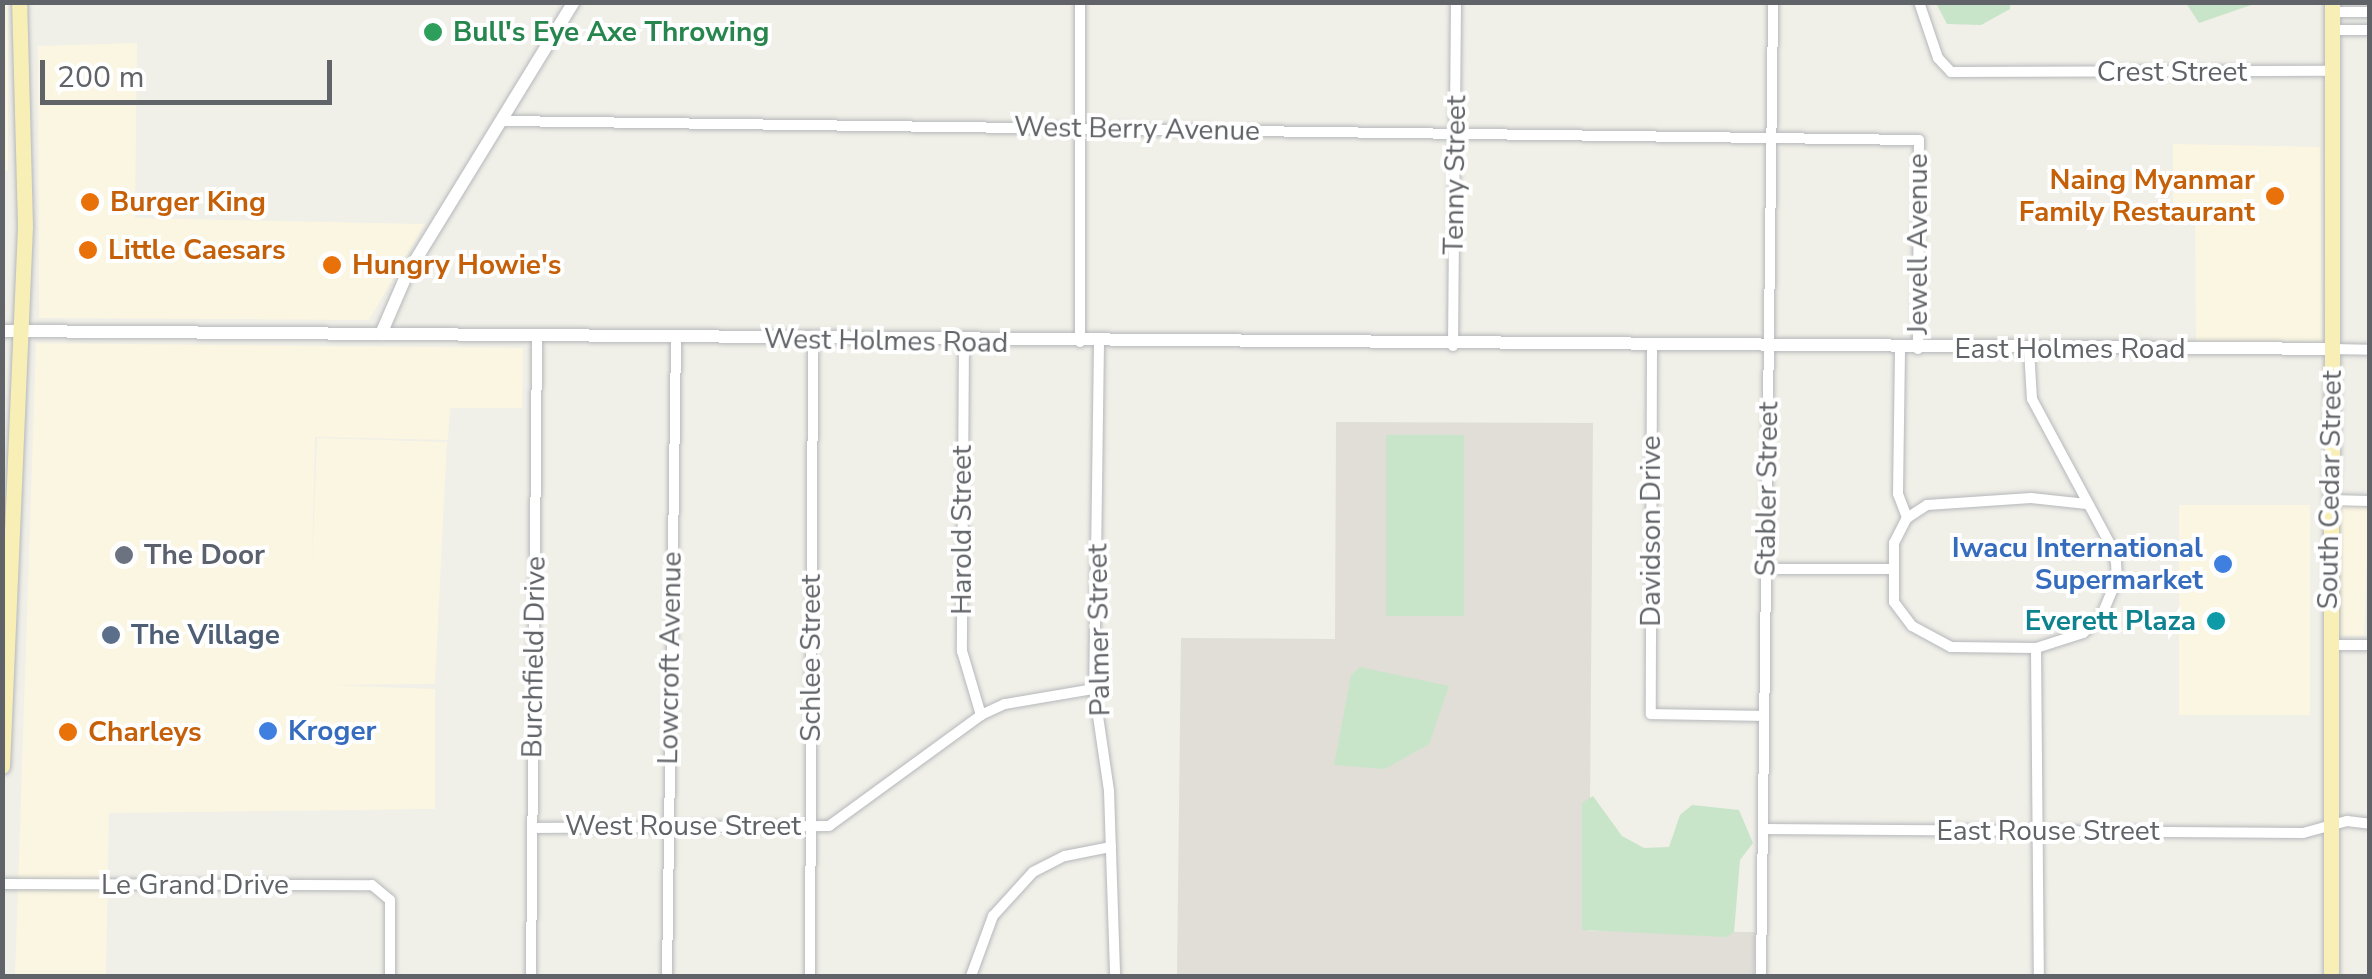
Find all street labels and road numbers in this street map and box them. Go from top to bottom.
street label: Crest Street [2097,55,2247,89]
street label: Tenny Street [1437,95,1473,255]
street label: West Berry Avenue [1014,110,1260,148]
street label: Jewell Avenue [1901,153,1935,335]
street label: West Holmes Road [764,322,1008,360]
street label: East Holmes Road [1954,332,2186,366]
street label: South Cedar Street [2311,370,2349,610]
street label: Stabler Street [1749,401,1785,577]
street label: Davidson Drive [1634,435,1668,627]
street label: Harold Street [945,445,979,615]
street label: Palmer Street [1081,543,1117,717]
street label: Lowcroft Avenue [651,551,689,765]
street label: Burchfield Drive [515,556,553,758]
street label: Schlee Street [794,574,828,742]
street label: West Rouse Street [565,809,801,843]
street label: East Rouse Street [1937,814,2159,848]
street label: Le Grand Drive [101,868,289,902]

